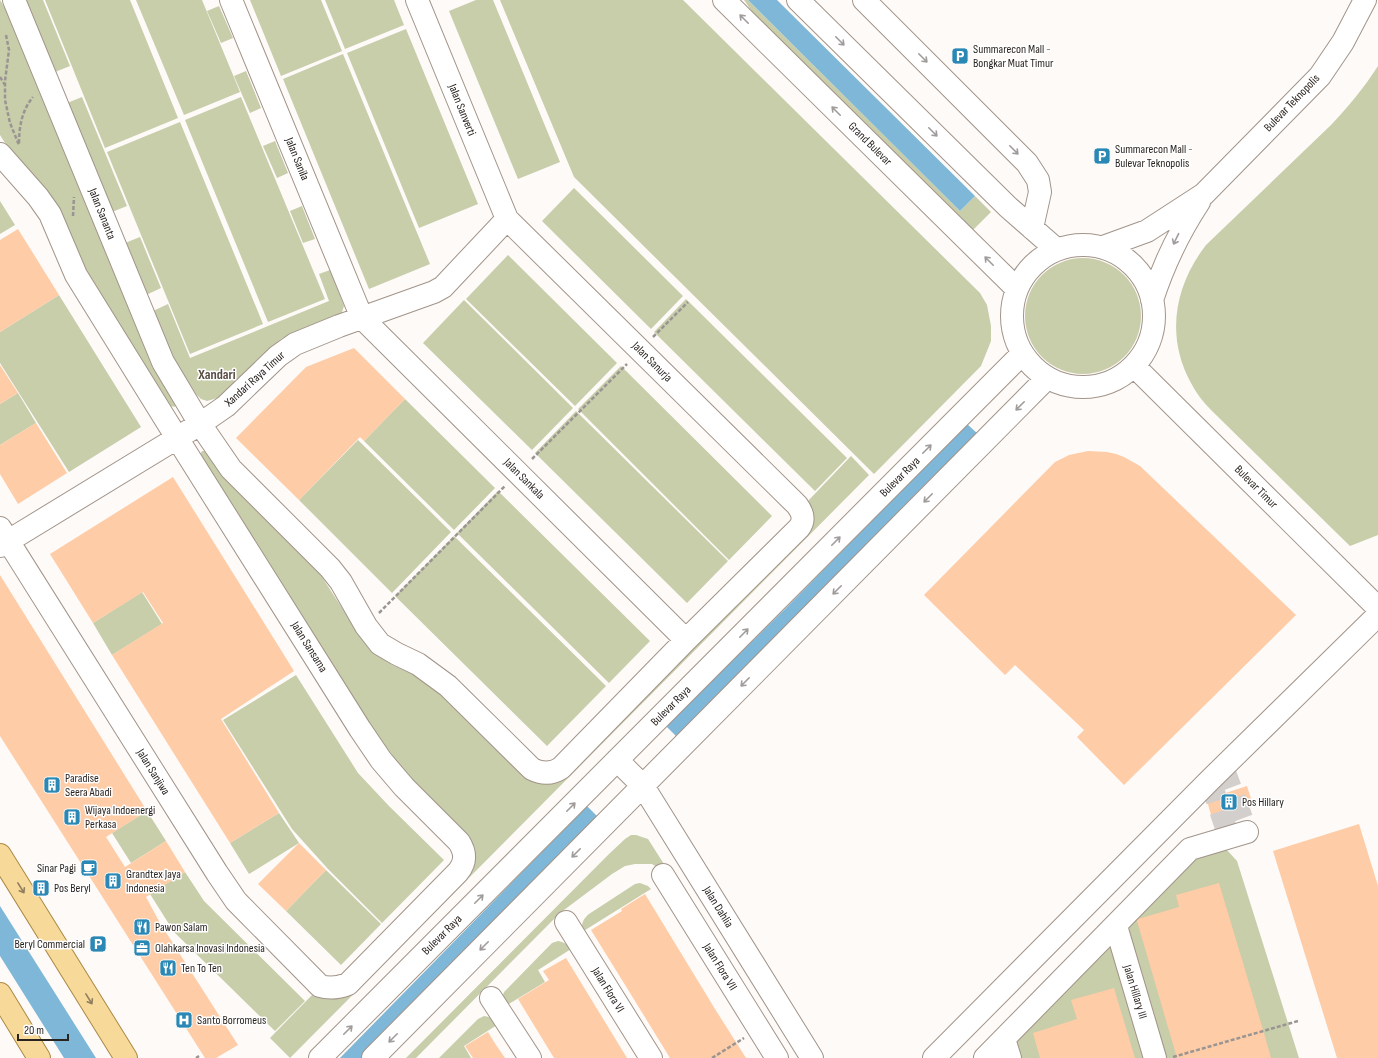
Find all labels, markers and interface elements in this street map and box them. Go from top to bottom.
one-way arrow [739,15,749,24]
one-way arrow [835,36,845,46]
place label: Summarecon Mall - Bongkar Muat Timur [973,42,1054,71]
parking icon: Summarecon Mall - Bongkar Muat Timur [950,46,970,66]
one-way arrow [918,53,928,63]
street label: Bulevar Teknopolis [1261,71,1323,135]
street label: Jalan Sanverti [444,81,479,138]
one-way arrow [831,106,841,116]
street label: Grand Bulevar [845,119,895,169]
one-way arrow [928,127,938,137]
street label: Jalan Sanila [281,134,313,183]
place label: Summarecon Mall - Bulevar Teknopolis [1115,142,1193,171]
one-way arrow [1009,145,1019,155]
parking icon: Summarecon Mall - Bulevar Teknopolis [1092,146,1112,166]
street label: Jalan Sananta [85,185,119,242]
one-way arrow [1172,233,1179,245]
one-way arrow [984,256,994,266]
street label: Jalan Sanurja [628,338,676,386]
street label: Xandari Raya Timur [221,348,289,411]
district label: Xandari [197,366,236,383]
one-way arrow [1015,401,1025,410]
one-way arrow [922,444,932,454]
street label: Bulevar Raya [877,453,924,500]
street label: Jalan Sankala [500,455,548,503]
street label: Bulevar Timur [1231,462,1281,512]
one-way arrow [923,493,933,503]
one-way arrow [831,536,840,546]
one-way arrow [832,585,841,595]
street label: Jalan Sansama [287,618,331,675]
one-way arrow [739,628,749,638]
one-way arrow [740,677,750,687]
street label: Bulevar Raya [648,682,695,729]
street label: Jalan Sanjiwa [132,745,173,798]
place label: Paradise Seera Abadi [65,771,112,800]
building icon: Paradise Seera Abadi [42,775,62,795]
building icon: Pos Hillary [1219,792,1239,812]
place label: Pos Hillary [1242,795,1284,810]
one-way arrow [566,802,576,811]
place label: Wijaya Indoenergi Perkasa [85,803,155,832]
building icon: Wijaya Indoenergi Perkasa [62,807,82,827]
one-way arrow [571,848,581,858]
cafe icon: Sinar Pagi [79,858,99,878]
place label: Sinar Pagi [37,861,76,876]
place label: Grandtex Jaya Indonesia [126,867,181,896]
building icon: Grandtex Jaya Indonesia [103,871,123,891]
building icon: Pos Beryl [31,878,51,898]
place label: Pos Beryl [54,881,91,896]
one-way arrow [17,882,25,893]
street label: Jalan Dahlia [699,883,737,931]
one-way arrow [474,894,484,904]
street label: Bulevar Raya [419,911,466,958]
restaurant icon: Pawon Salam [132,917,152,937]
place label: Pawon Salam [155,920,208,935]
parking icon: Beryl Commercial [88,934,108,954]
place label: Beryl Commercial [14,937,85,952]
office icon: Olahkarsa Inovasi Indonesia [132,938,152,958]
street label: Jalan Flora VII [699,940,740,993]
place label: Olahkarsa Inovasi Indonesia [155,941,265,956]
one-way arrow [479,941,489,951]
restaurant icon: Ten To Ten [158,958,178,978]
place label: Ten To Ten [181,961,222,976]
street label: Jalan Hillary III [1119,962,1150,1021]
street label: Jalan Flora VI [588,964,628,1015]
one-way arrow [86,993,94,1005]
hospital icon: Santo Borromeus [174,1010,194,1030]
place label: Santo Borromeus [197,1013,266,1028]
scale bar [18,1016,68,1042]
text: 20 m [24,1023,44,1038]
one-way arrow [343,1025,353,1035]
one-way arrow [388,1033,397,1043]

